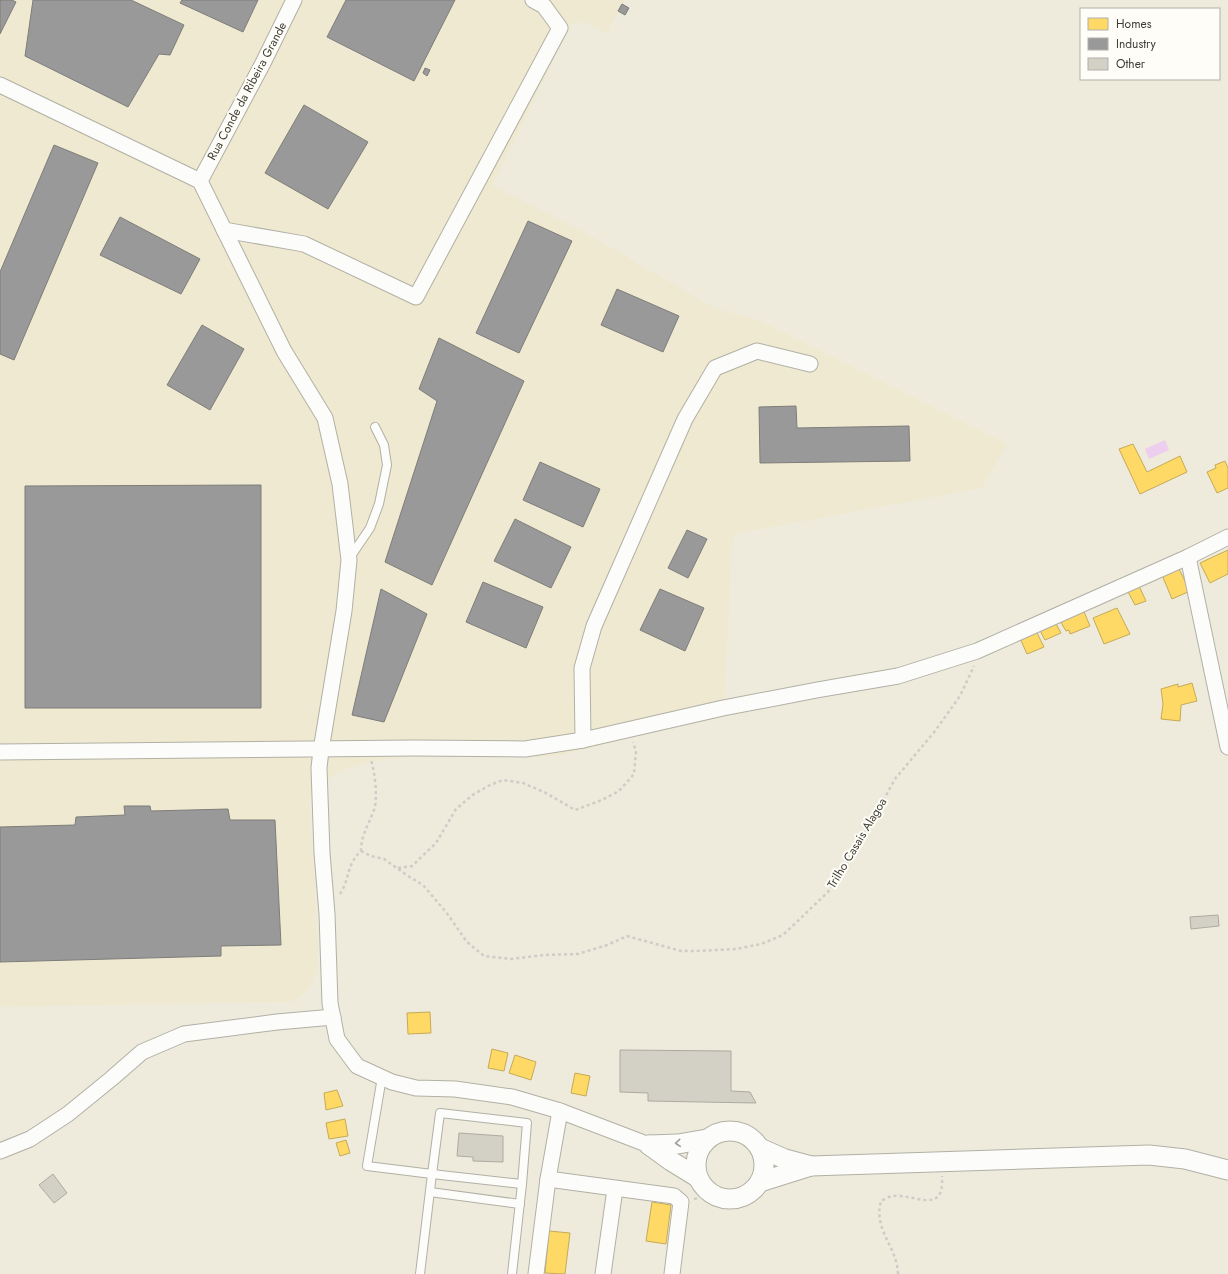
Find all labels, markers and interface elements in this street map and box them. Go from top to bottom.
legend [1080,8,1220,80]
text: Homes [1116,15,1152,33]
street label: Rua Conde da Ribeira Grande [203,19,291,163]
text: Industry [1116,35,1157,53]
text: Other [1116,55,1146,73]
street label: Trilho Casais Alagoa [823,794,891,892]
one-way arrow [675,1139,681,1148]

